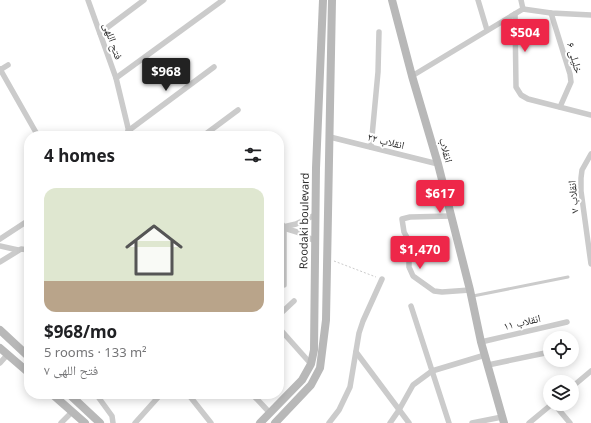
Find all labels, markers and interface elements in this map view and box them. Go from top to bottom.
pin: $504 [501,19,549,53]
street label: فتح اللهی [100,20,127,62]
text: $504 [510,23,540,41]
street label: خلیلی ۶ [564,41,587,75]
pin: $968 [142,58,190,92]
text: $968 [151,62,181,80]
street label: انقلاب ۲۲ [366,129,406,152]
street label: انقلاب [436,136,457,164]
text: 4 homes [44,144,115,167]
icon: filters [242,144,264,166]
street label: Roodaki boulevard [295,173,312,269]
pin: $617 [416,180,464,214]
street label: انقلاب ۷ [564,180,581,214]
text: $617 [425,184,455,202]
icon: home [118,214,190,286]
pin: $1,470 [387,236,453,270]
text: $1,470 [400,240,440,258]
street label: انقلاب ۱۱ [502,310,542,333]
text: $968/mo [44,320,117,343]
map controls [543,331,579,411]
button: locate [543,331,579,367]
text: 5 rooms · 133 m² [44,343,147,361]
text: فتح اللهی ۷ [44,361,98,379]
button: layers [543,375,579,411]

